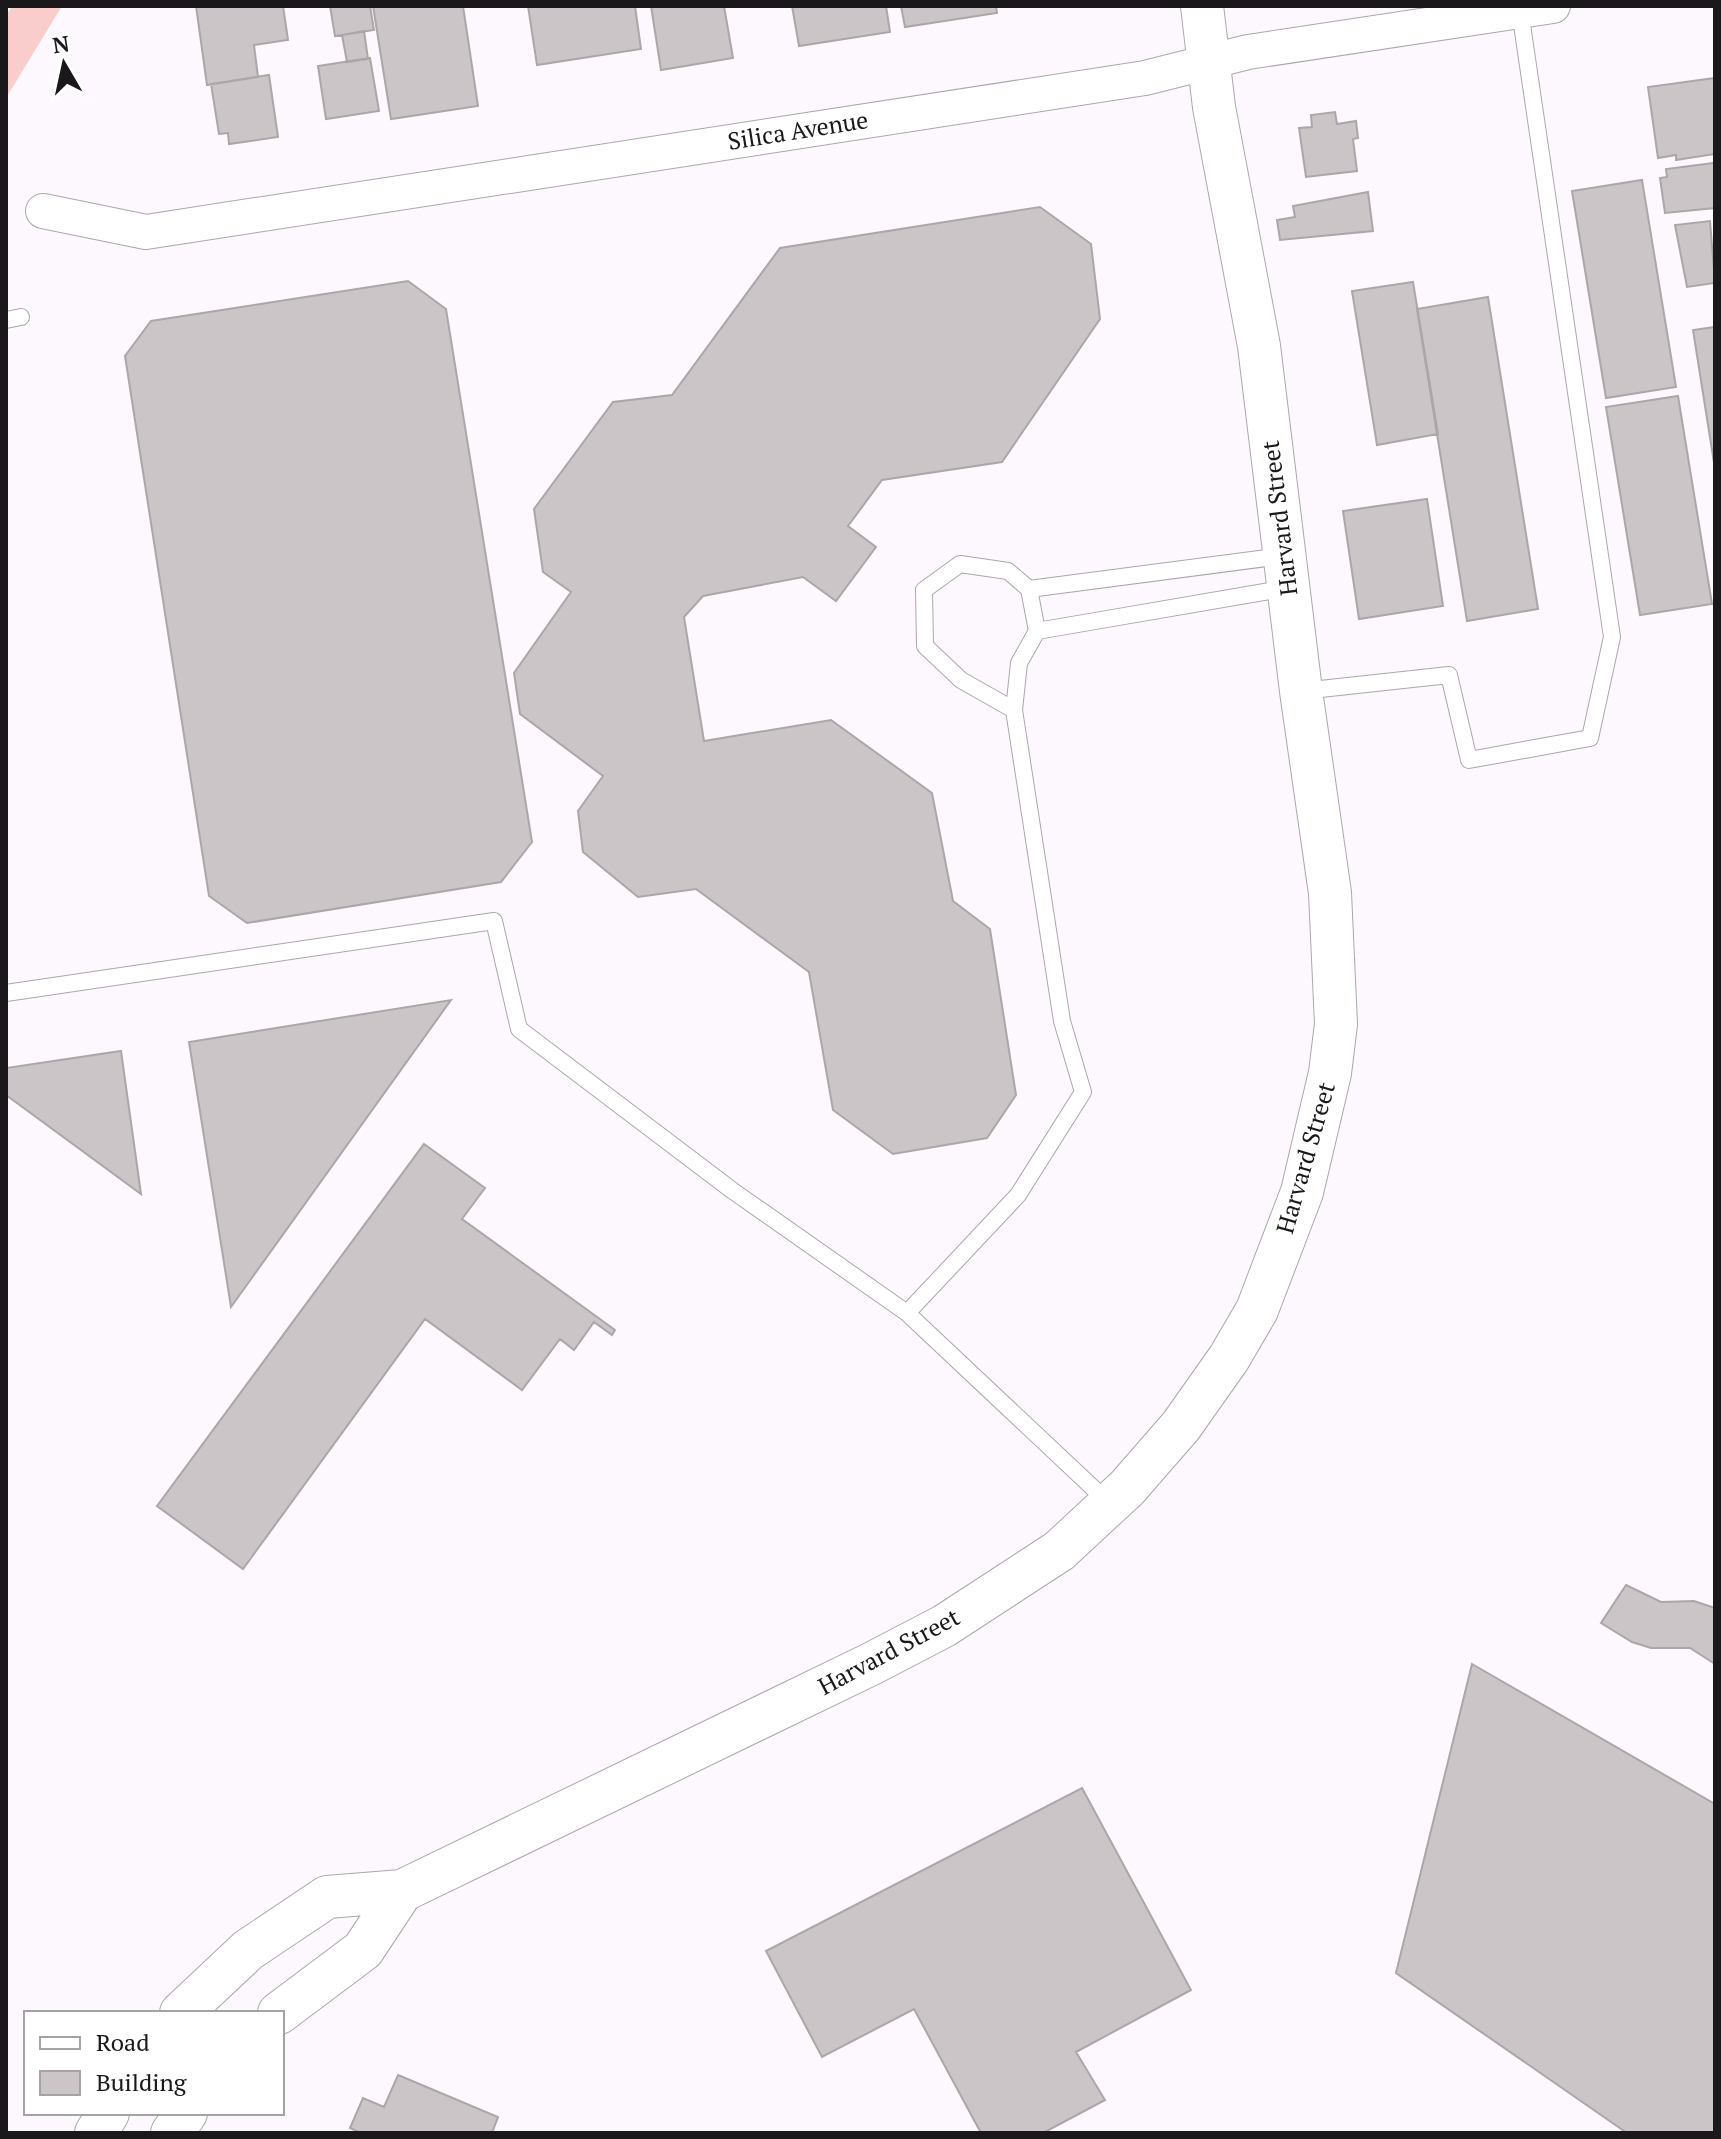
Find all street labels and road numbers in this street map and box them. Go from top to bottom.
street label: Silica Avenue [725,103,870,157]
street label: Harvard Street [1254,439,1304,597]
street label: Harvard Street [1268,1078,1342,1237]
street label: Harvard Street [812,1600,965,1702]

